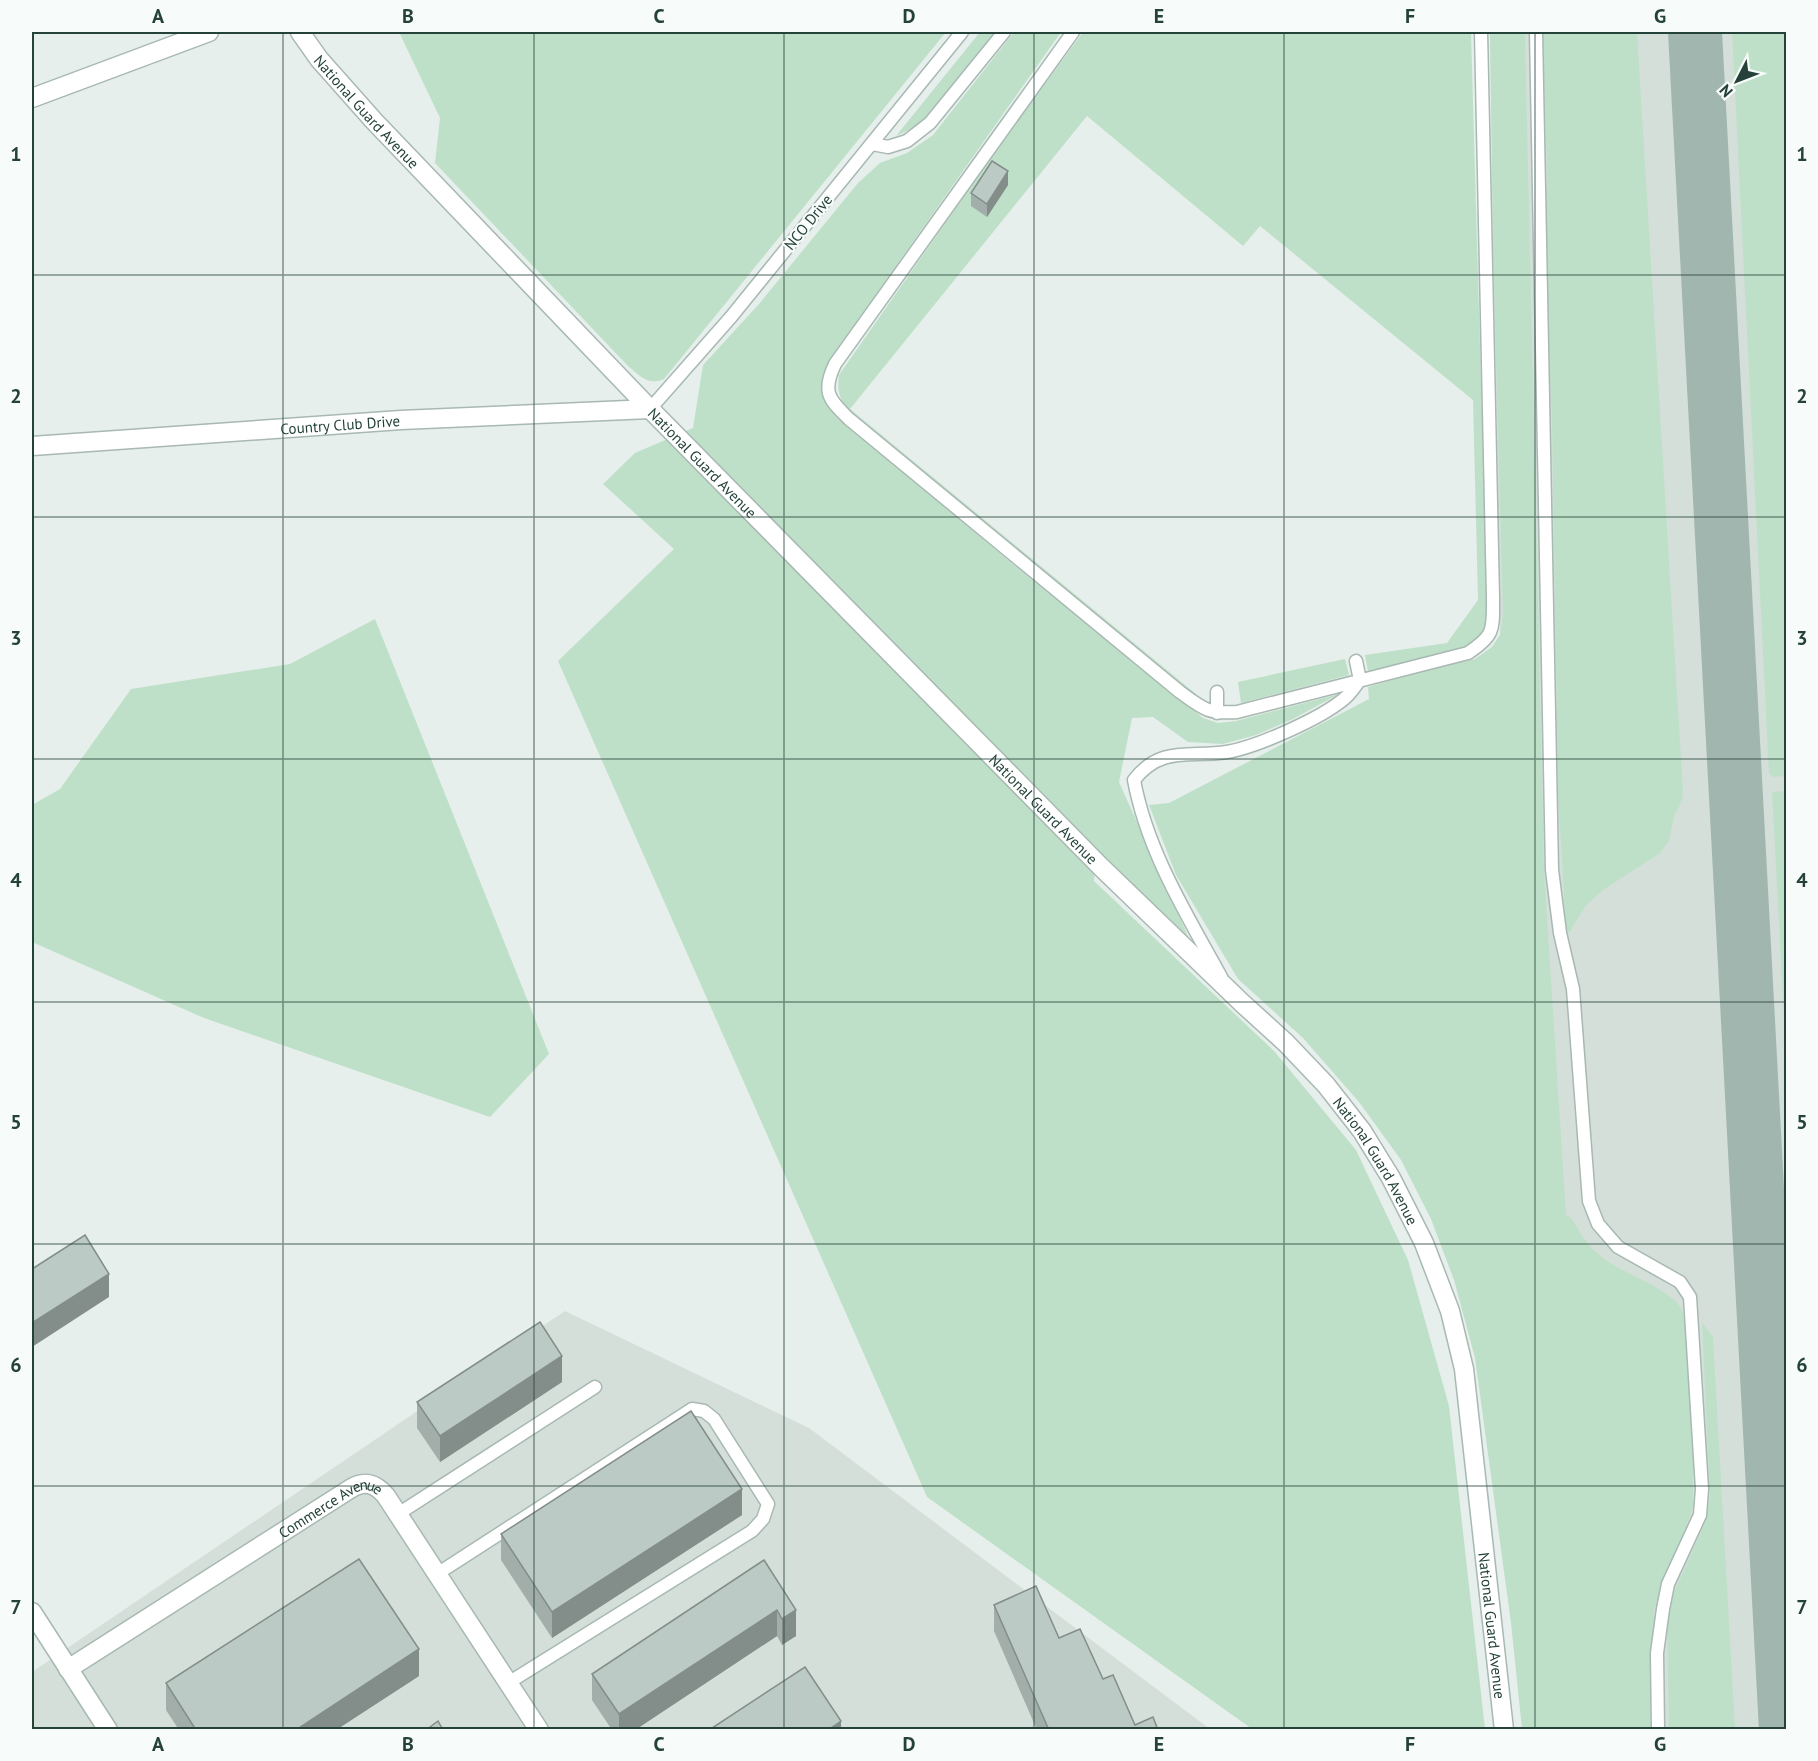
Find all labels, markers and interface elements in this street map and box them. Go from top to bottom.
text: A [152,3,165,29]
text: B [402,3,414,29]
text: C [653,3,665,29]
text: D [903,3,916,29]
text: E [1154,3,1164,29]
text: F [1405,3,1415,29]
text: G [1654,3,1666,29]
street label: National Guard Avenue [310,51,424,172]
north arrow [1707,51,1767,111]
text: N [1715,80,1737,102]
text: 1 [10,141,22,167]
text: 1 [1796,141,1808,167]
street label: NCO Drive [780,190,836,254]
text: 2 [10,383,22,409]
text: 2 [1796,383,1808,409]
street label: National Guard Avenue [644,403,761,522]
street label: Country Club Drive [280,411,401,438]
text: 3 [10,625,22,651]
text: 3 [1796,625,1808,651]
street label: National Guard Avenue [985,750,1102,868]
text: 4 [10,867,22,893]
text: 4 [1796,867,1808,893]
street label: National Guard Avenue [1329,1093,1423,1228]
text: 5 [10,1109,22,1135]
text: 5 [1796,1109,1808,1135]
text: 6 [10,1352,22,1378]
text: 6 [1796,1352,1808,1378]
street label: Commerce Avenue [275,1474,387,1542]
street label: National Guard Avenue [1475,1551,1510,1700]
text: 7 [10,1594,22,1620]
text: 7 [1796,1594,1808,1620]
text: A [152,1731,165,1757]
text: B [402,1731,414,1757]
text: C [653,1731,665,1757]
text: D [903,1731,916,1757]
text: E [1154,1731,1164,1757]
text: F [1405,1731,1415,1757]
text: G [1654,1731,1666,1757]

